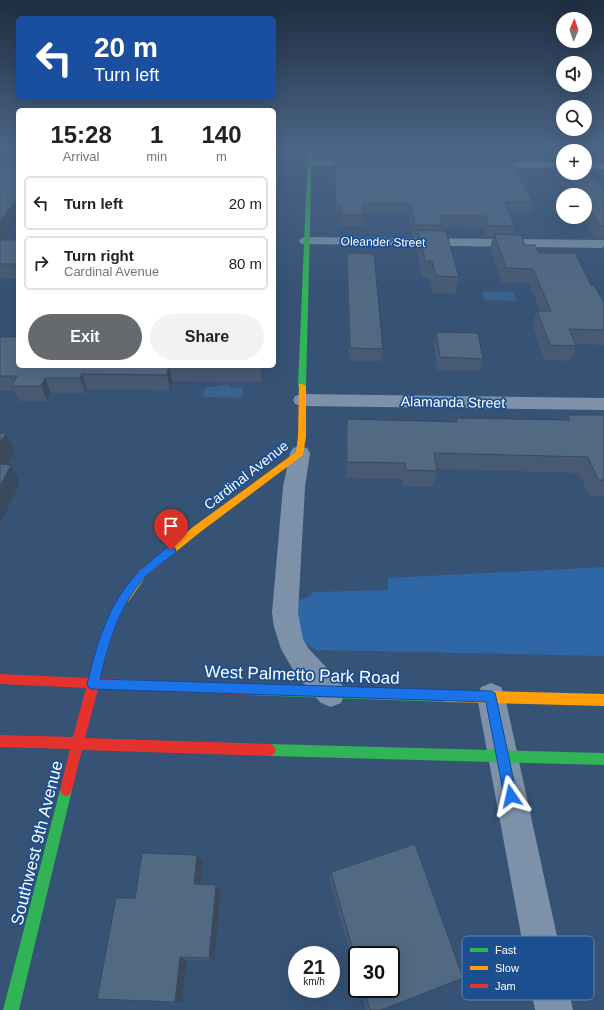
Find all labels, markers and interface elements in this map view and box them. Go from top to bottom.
north arrow [556,12,592,48]
map controls [556,12,592,224]
icon: left [28,32,80,84]
text: 20 m [94,32,158,63]
button: sound [556,56,592,92]
text: Turn left [94,65,159,85]
button: search [556,100,592,136]
text: 15:28 [50,121,112,148]
text: 1 [150,121,163,148]
text: 140 [202,121,242,148]
button: + [556,144,592,180]
text: Arrival [63,149,100,164]
text: min [146,149,167,164]
text: m [216,149,227,164]
button: − [556,188,592,224]
icon: left [30,192,52,214]
text: Turn left [64,195,123,212]
text: 20 m [229,195,262,212]
street label: Oleander Street [341,234,426,250]
text: Turn right [64,247,134,264]
icon: right [30,252,52,274]
text: 80 m [229,255,262,272]
text: Cardinal Avenue [64,264,159,279]
button: Exit [28,314,142,360]
button: Share [150,314,264,360]
street label: Alamanda Street [401,393,505,411]
street label: Cardinal Avenue [201,437,291,513]
pin [154,509,188,550]
icon: arrive [160,515,182,537]
street label: West Palmetto Park Road [204,662,400,688]
street label: Southwest 9th Avenue [7,759,67,927]
position arrow [490,775,532,817]
legend [462,936,594,1000]
text: Fast [495,944,516,956]
speed limit sign: 30 [348,946,400,998]
text: 21 [303,956,325,978]
text: Slow [495,962,519,974]
text: km/h [303,976,325,987]
text: Jam [495,980,516,992]

